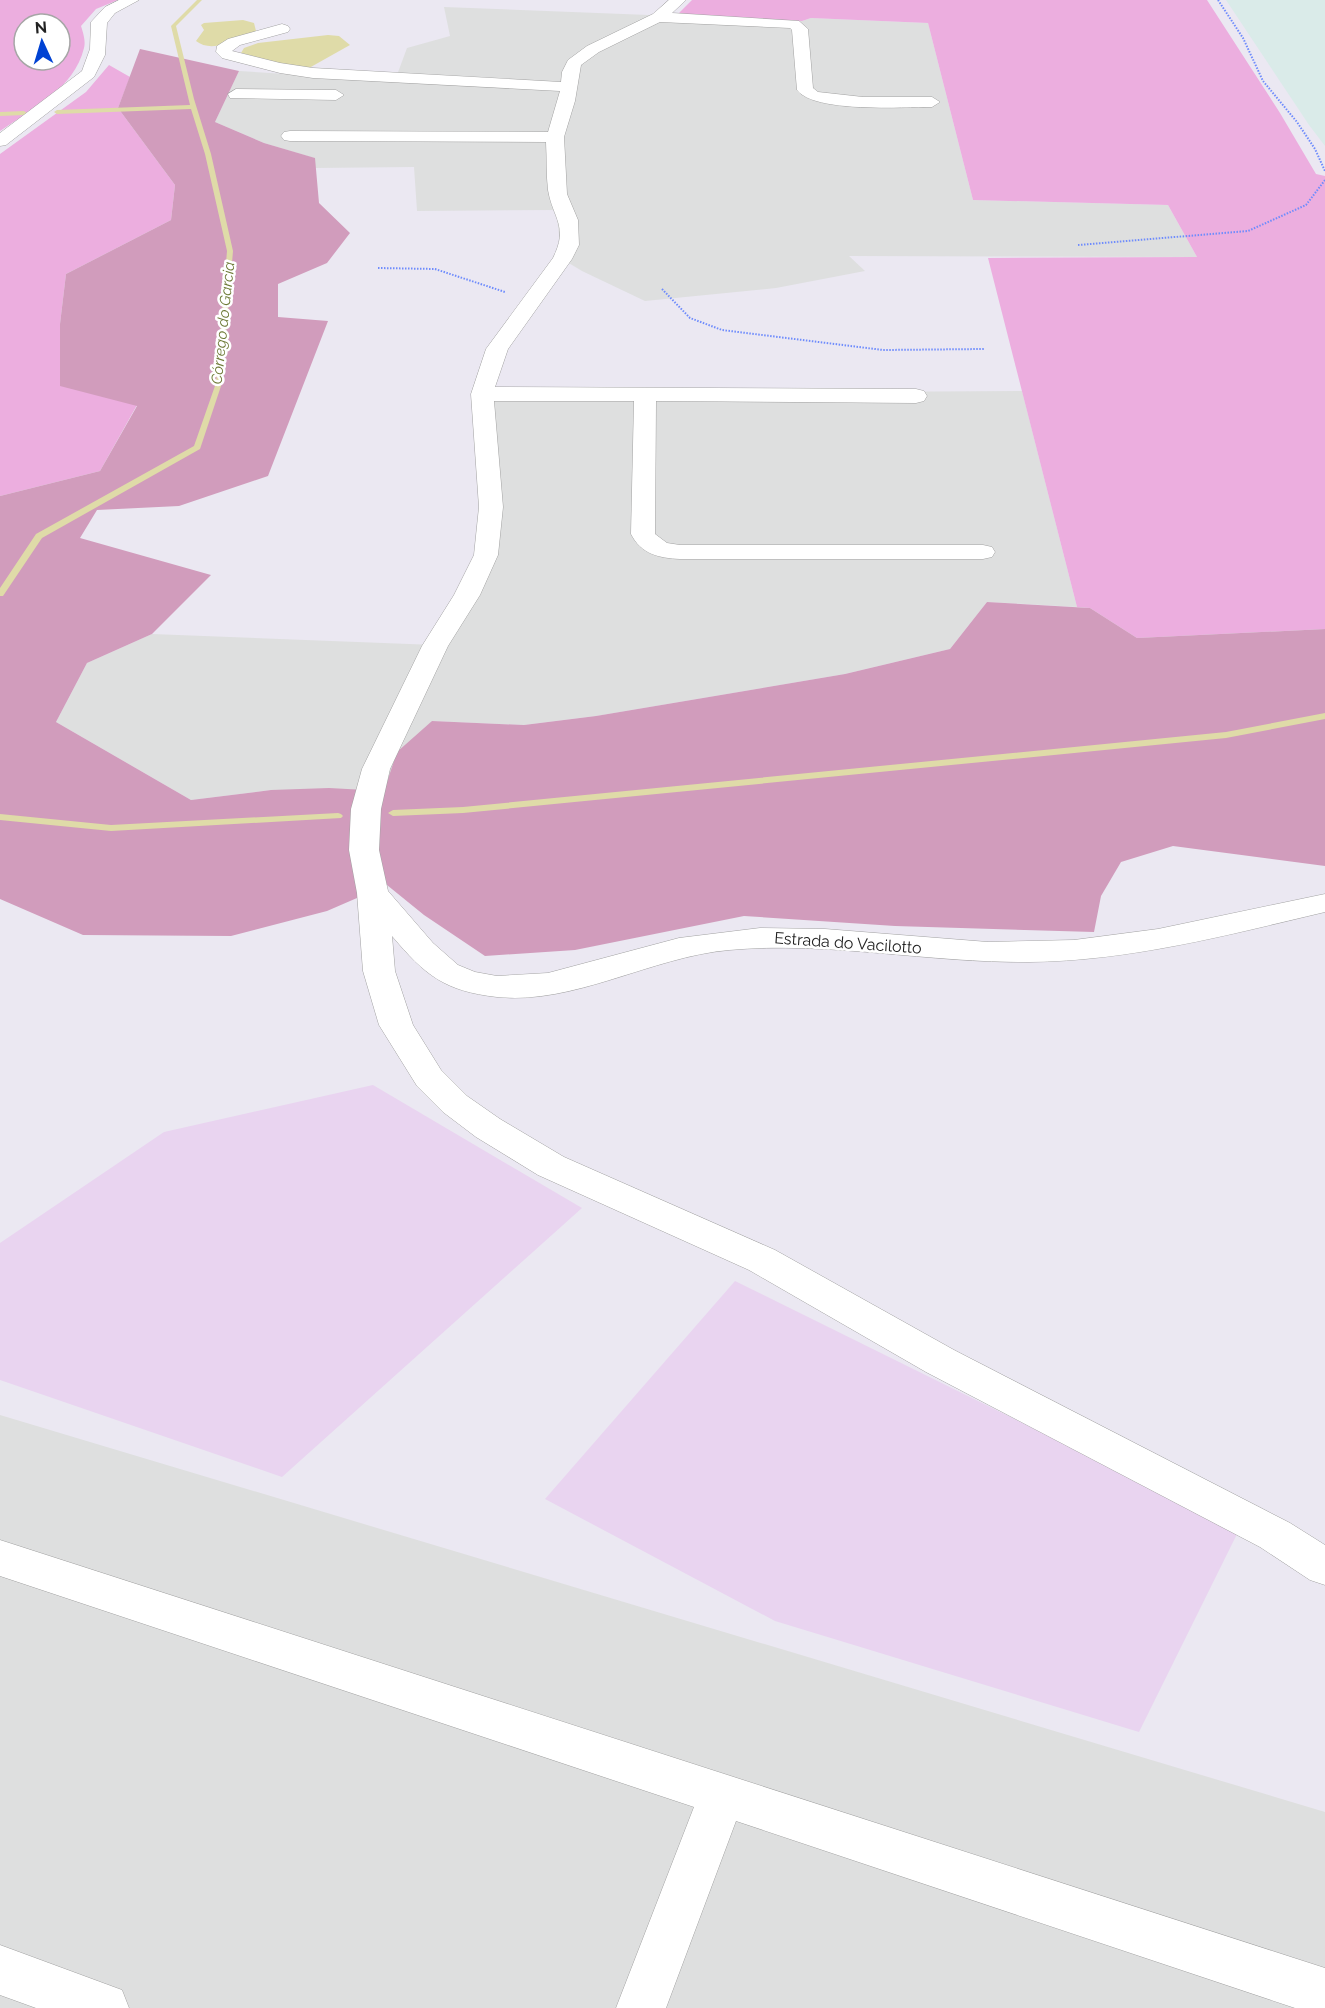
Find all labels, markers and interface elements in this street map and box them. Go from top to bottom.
north arrow [12,12,72,72]
text: N [34,18,48,37]
water label: Córrego do Garcia [208,261,238,385]
street label: Estrada do Vacilotto [774,928,922,958]

